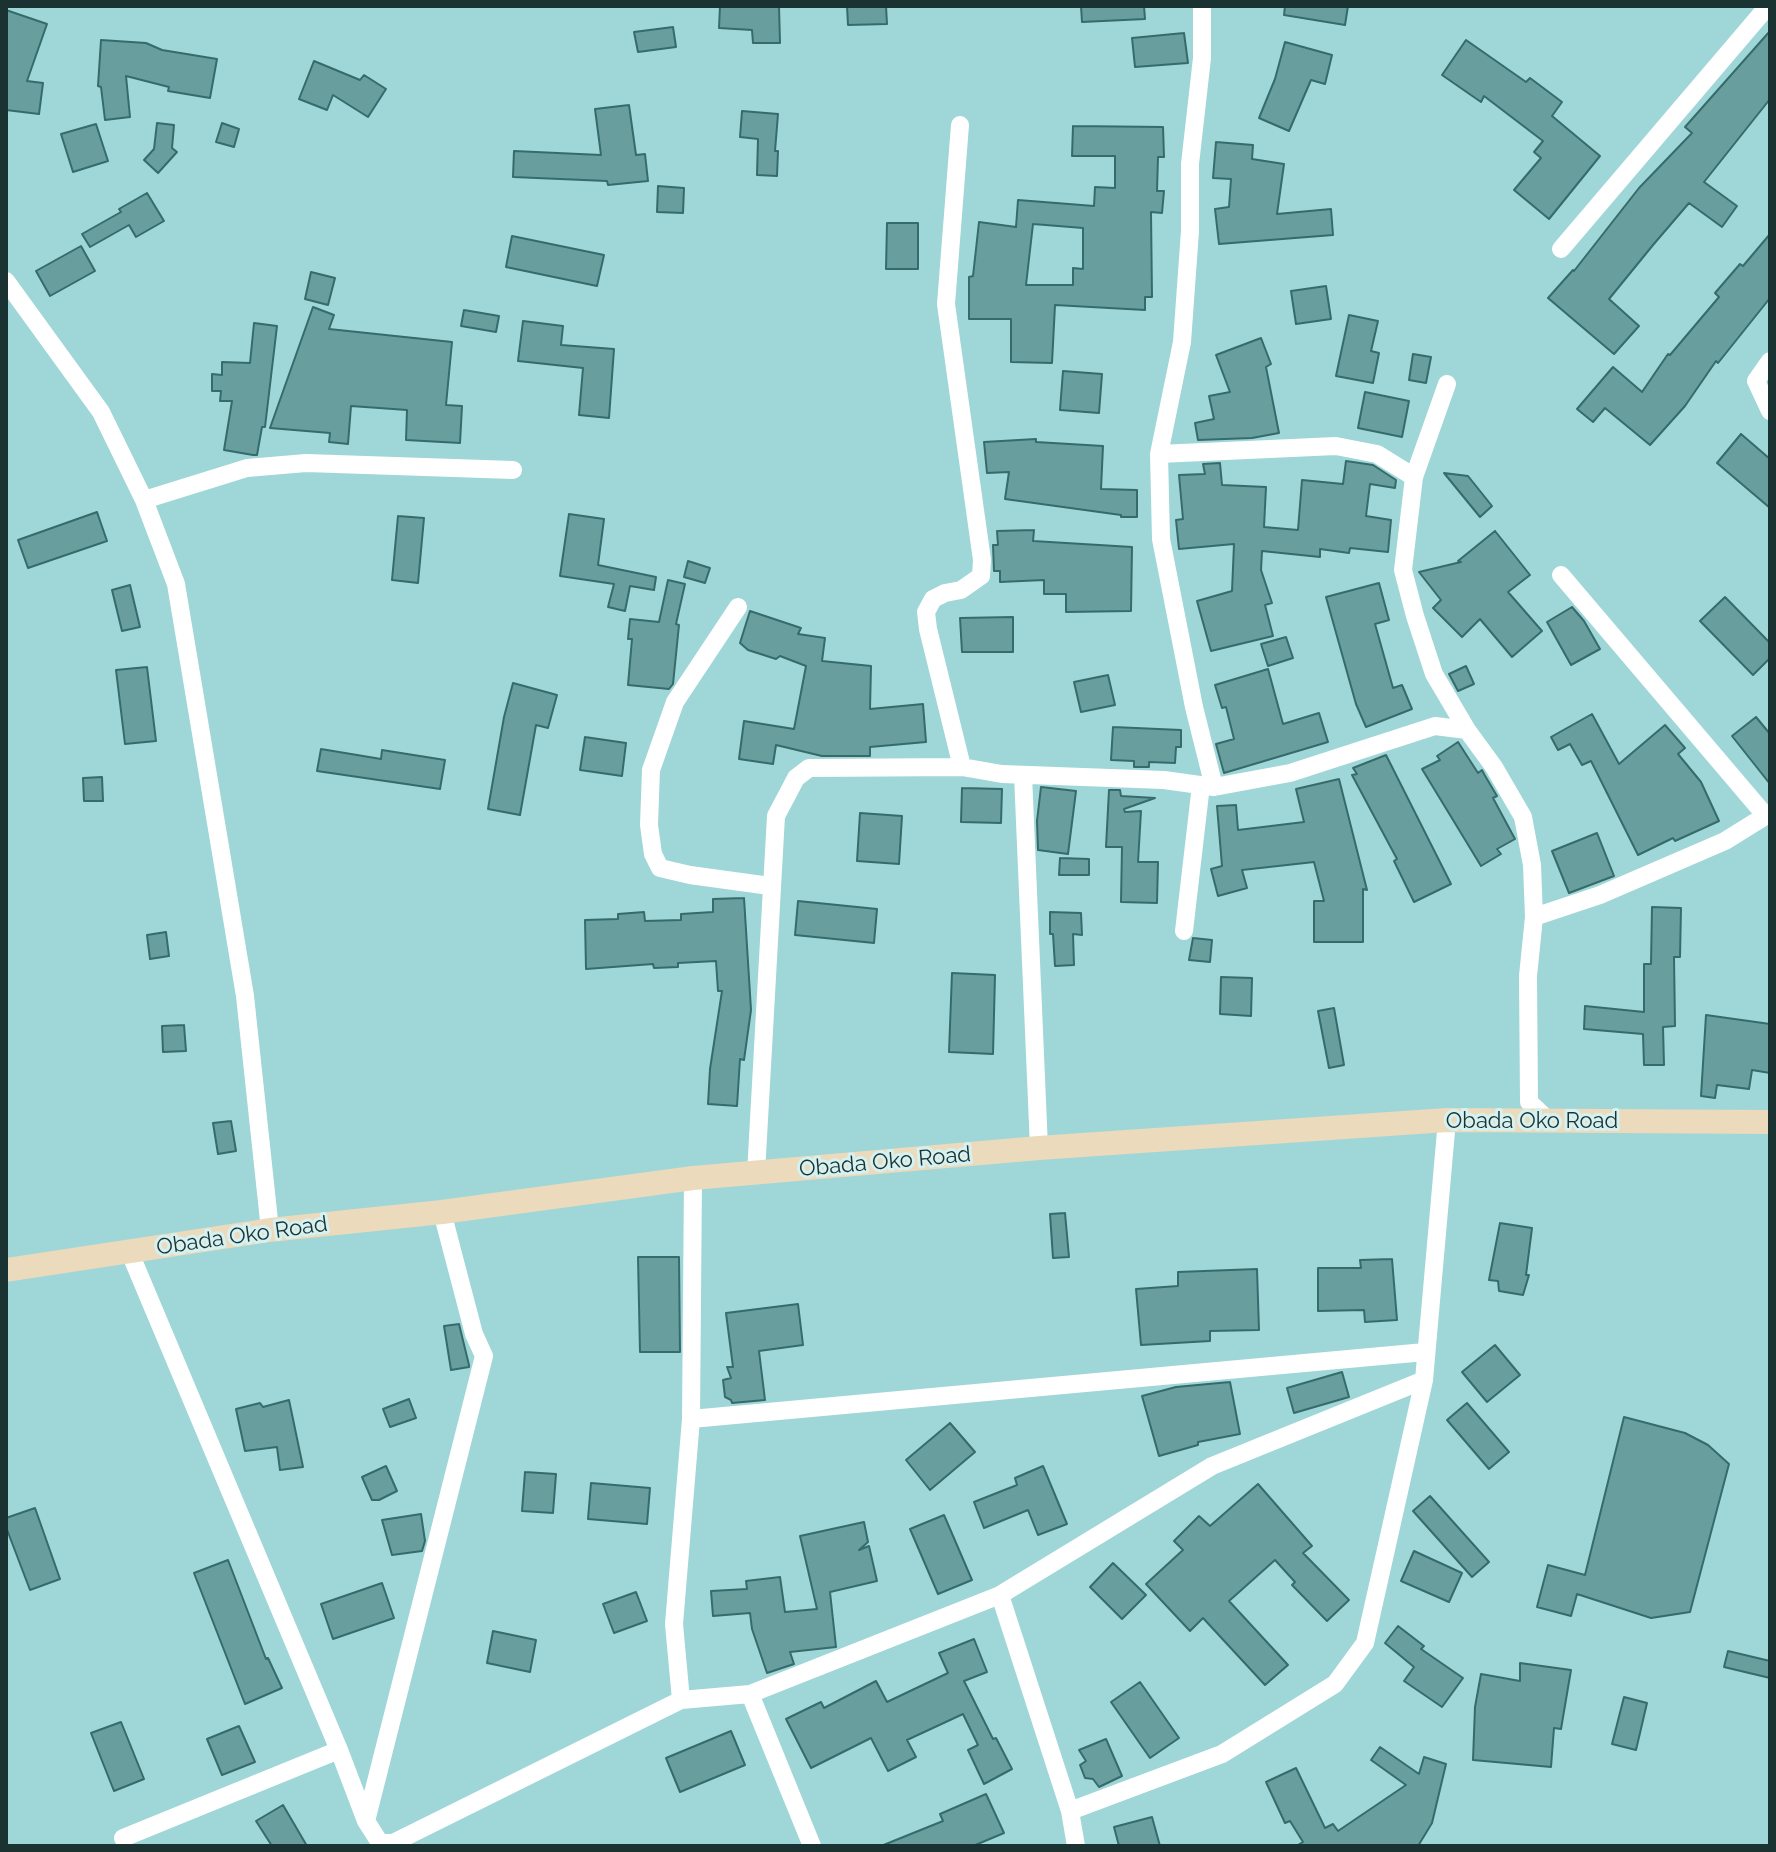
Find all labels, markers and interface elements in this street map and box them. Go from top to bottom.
street label: Obada Oko Road [1446,1108,1618,1134]
street label: Obada Oko Road [798,1141,972,1183]
street label: Obada Oko Road [155,1211,329,1261]

